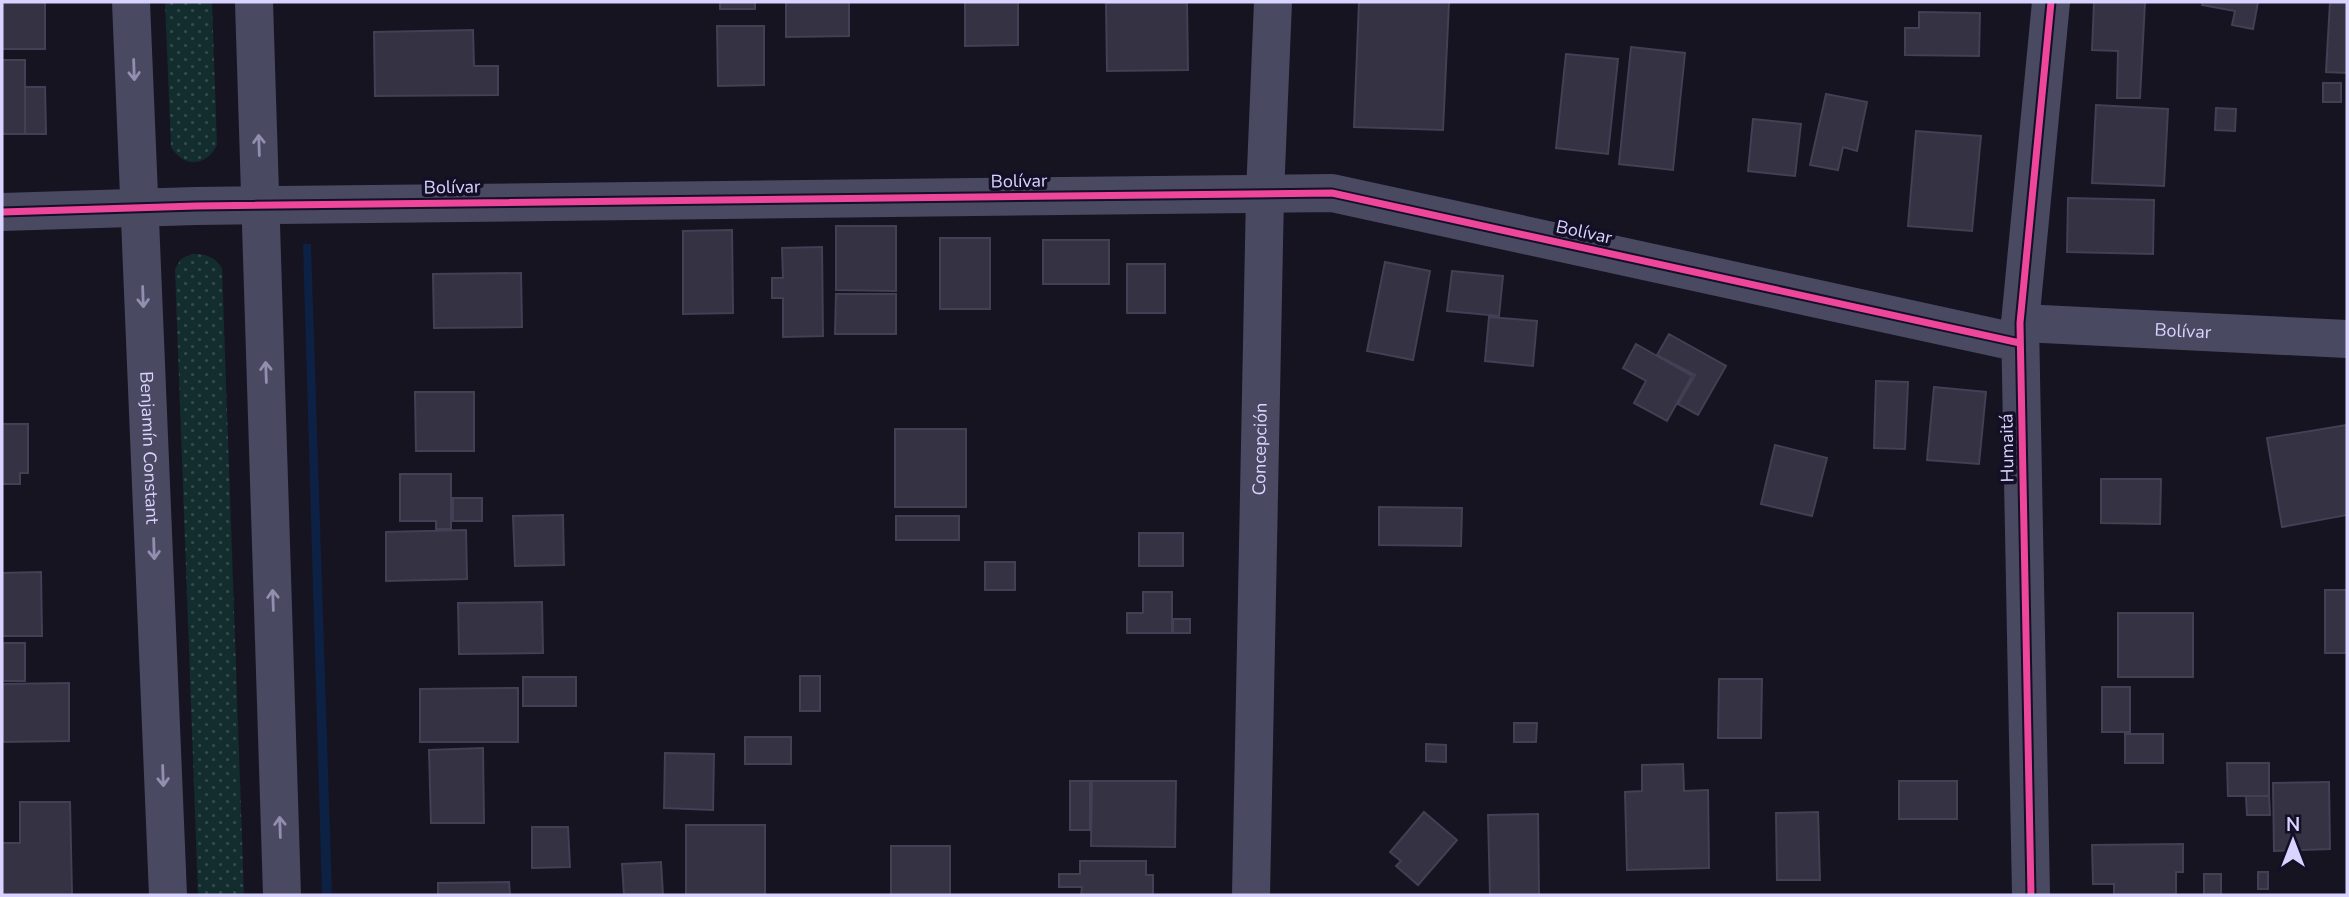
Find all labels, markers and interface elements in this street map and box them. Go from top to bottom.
one-way arrow [127,58,140,81]
one-way arrow [252,134,265,157]
street label: Bolívar [990,168,1048,193]
street label: Bolívar [423,174,481,199]
street label: Bolívar [1554,214,1615,250]
one-way arrow [137,285,150,308]
street label: Bolívar [2154,318,2212,344]
one-way arrow [259,361,272,384]
street label: Benjamín Constant [134,371,165,525]
street label: Concepción [1247,402,1273,496]
street label: Humaitá [1994,413,2020,483]
one-way arrow [147,537,160,560]
one-way arrow [266,588,279,611]
one-way arrow [156,765,169,788]
north arrow [2258,806,2328,876]
text: N [2286,812,2300,838]
one-way arrow [273,816,287,839]

